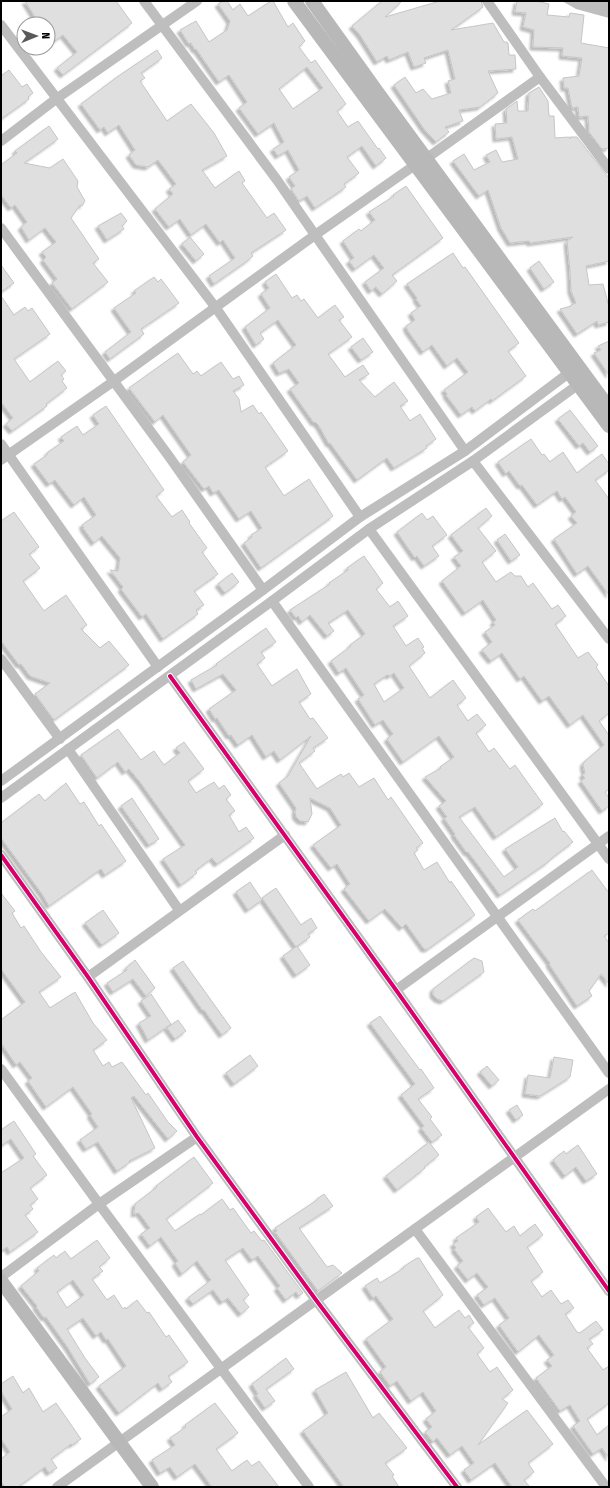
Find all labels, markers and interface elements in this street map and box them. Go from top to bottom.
north arrow [16,16,56,56]
text: N [39,32,52,39]

